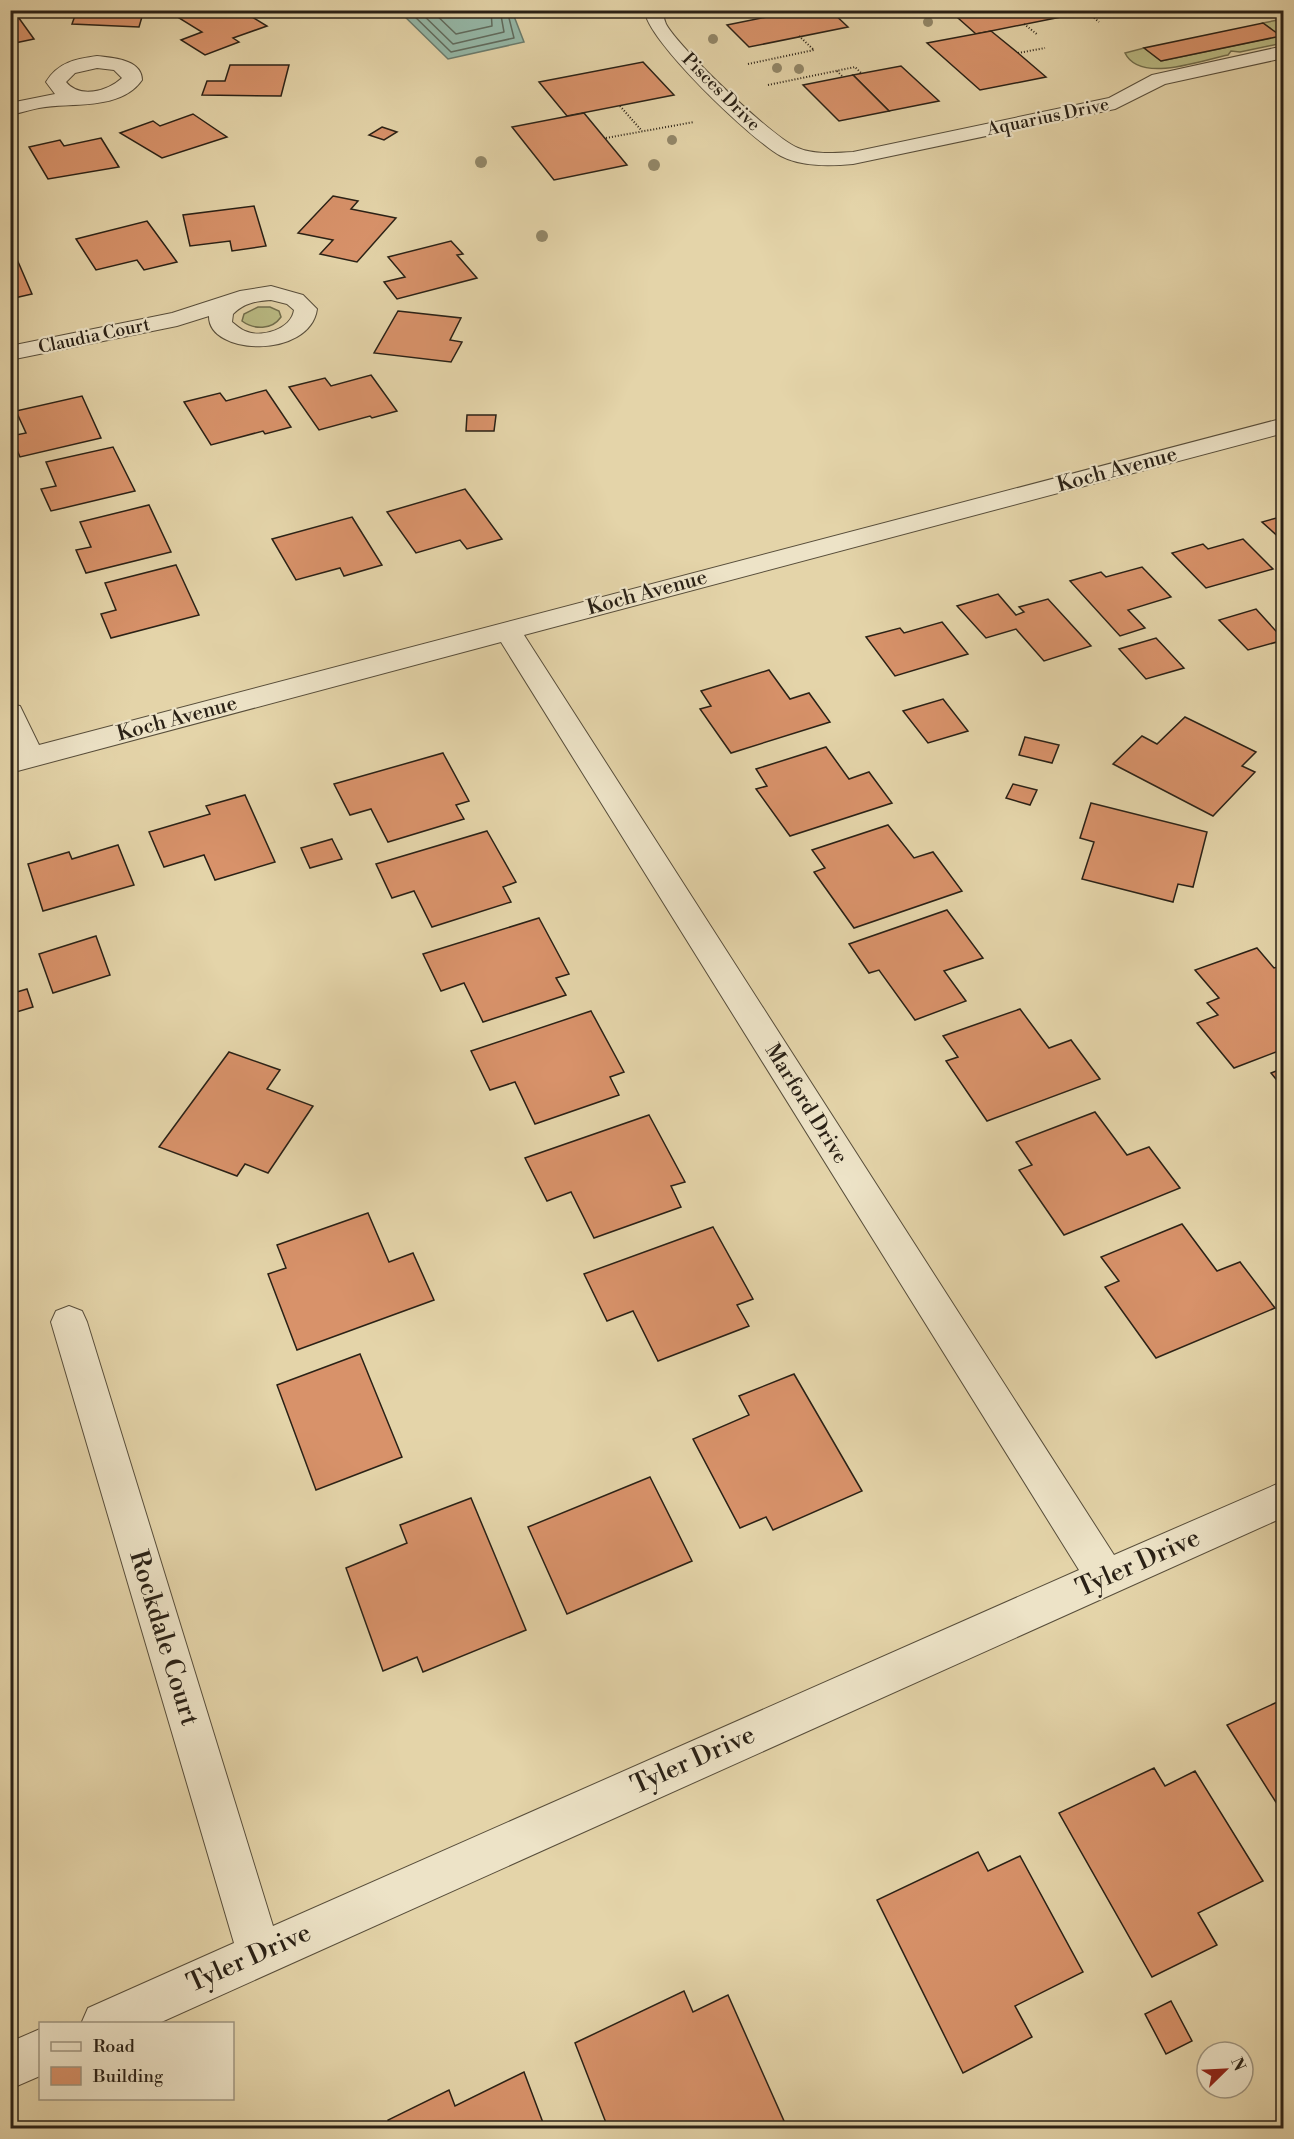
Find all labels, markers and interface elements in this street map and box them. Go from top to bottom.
street label: Pisces Drive [677,48,765,136]
street label: Aquarius Drive [984,93,1111,141]
street label: Claudia Court [36,313,152,359]
street label: Koch Avenue [1054,441,1180,499]
street label: Koch Avenue [584,564,710,622]
street label: Koch Avenue [114,690,240,748]
street label: Marford Drive [759,1039,853,1169]
street label: Tyler Drive [1071,1521,1205,1605]
street label: Rockdale Court [122,1546,206,1730]
street label: Tyler Drive [626,1718,760,1802]
street label: Tyler Drive [182,1916,316,2000]
legend [39,2022,234,2100]
text: Road [93,2035,136,2058]
north arrow [1195,2040,1255,2100]
text: N [1226,2054,1250,2074]
text: Building [92,2065,164,2088]

